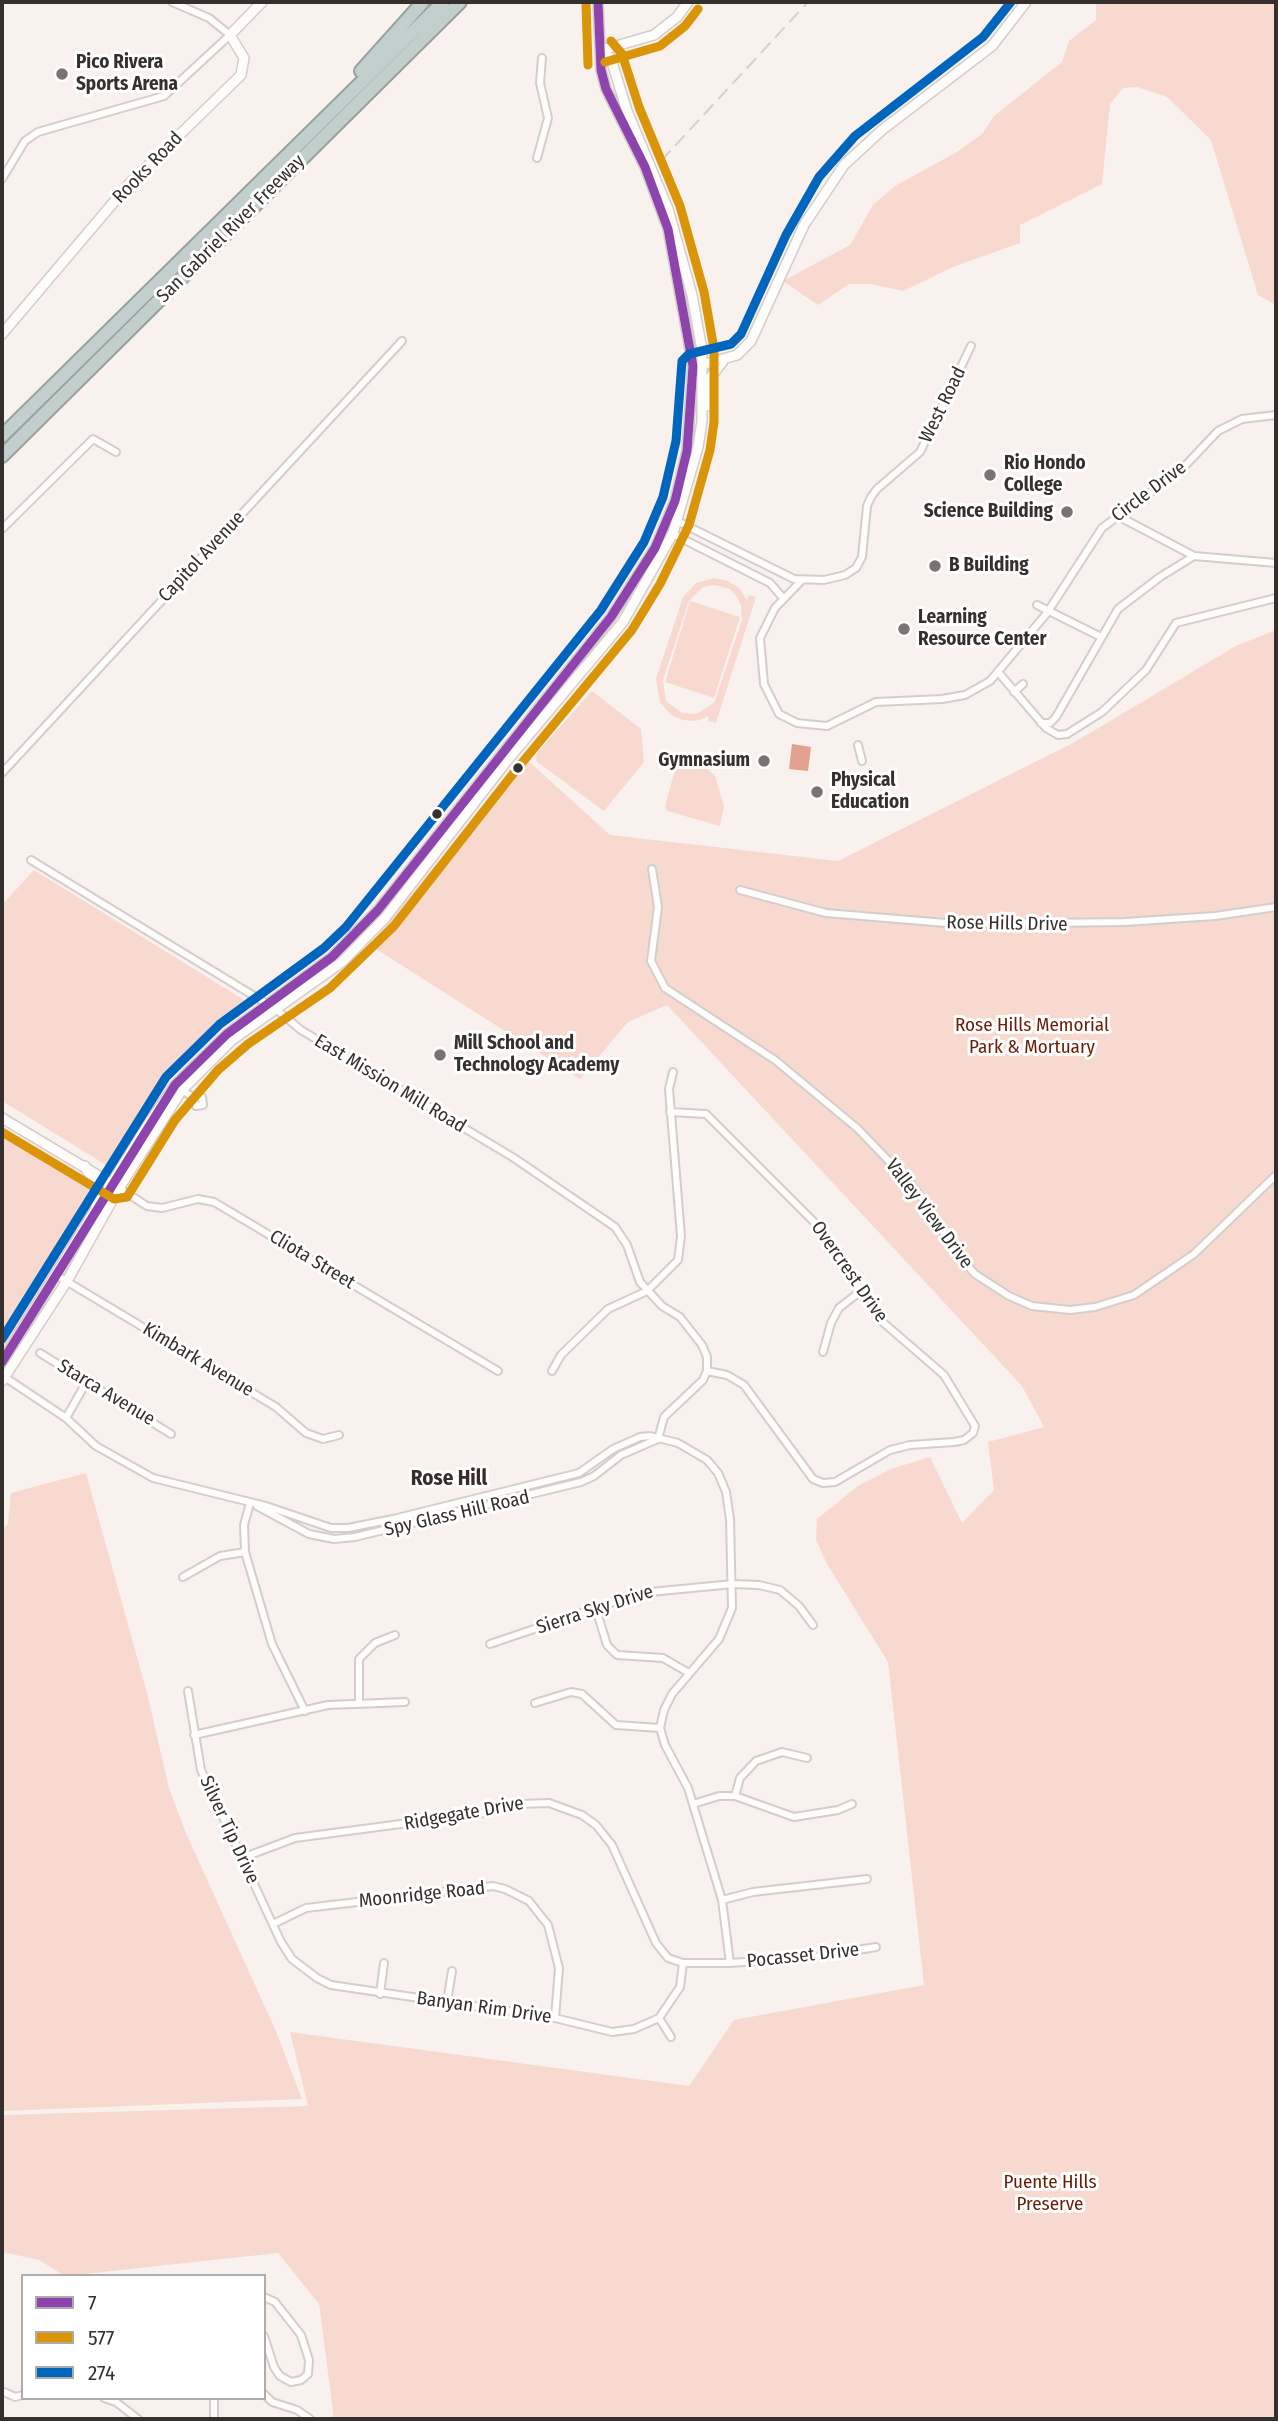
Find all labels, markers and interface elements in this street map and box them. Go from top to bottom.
place label: Pico Rivera Sports Arena [76,52,178,96]
marker: Pico Rivera Sports Arena [54,66,70,82]
street label: Rooks Road [108,127,188,209]
street label: San Gabriel River Freeway [152,150,310,308]
street label: West Road [915,363,971,447]
place label: Rio Hondo College [1004,453,1086,497]
street label: Circle Drive [1107,457,1191,527]
marker: Rio Hondo College [982,467,998,483]
place label: Science Building [924,501,1053,523]
marker: Science Building [1059,504,1075,520]
street label: Capitol Avenue [154,507,250,607]
place label: B Building [949,555,1029,577]
marker: B Building [927,558,943,574]
place label: Learning Resource Center [918,607,1046,651]
marker: Learning Resource Center [896,621,912,637]
place label: Gymnasium [658,750,750,772]
marker: Gymnasium [756,753,772,769]
unlabelled marker [511,761,525,775]
place label: Physical Education [831,770,909,814]
marker: Physical Education [809,784,825,800]
unlabelled marker [430,807,444,821]
street label: Rose Hills Drive [946,912,1068,936]
park label: Rose Hills Memorial Park & Mortuary [955,1015,1109,1059]
street label: East Mission Mill Road [310,1030,470,1138]
place label: Mill School and Technology Academy [454,1033,619,1077]
marker: Mill School and Technology Academy [432,1047,448,1063]
street label: Valley View Drive [880,1155,978,1273]
street label: Overcrest Drive [806,1217,892,1327]
street label: Cliota Street [265,1226,359,1294]
street label: Kimbark Avenue [138,1318,258,1402]
street label: Starca Avenue [53,1355,159,1431]
district label: Rose Hill [411,1466,487,1492]
street label: Spy Glass Hill Road [382,1486,532,1542]
street label: Sierra Sky Drive [534,1580,656,1640]
street label: Silver Tip Drive [194,1772,264,1888]
street label: Ridgegate Drive [402,1792,526,1836]
street label: Moonridge Road [358,1877,486,1913]
street label: Pocasset Drive [746,1939,860,1973]
street label: Banyan Rim Drive [415,1987,553,2029]
park label: Puente Hills Preserve [1003,2172,1097,2216]
legend [21,2274,266,2400]
text: 7 [88,2290,97,2316]
text: 577 [88,2325,114,2351]
text: 274 [88,2360,115,2386]

